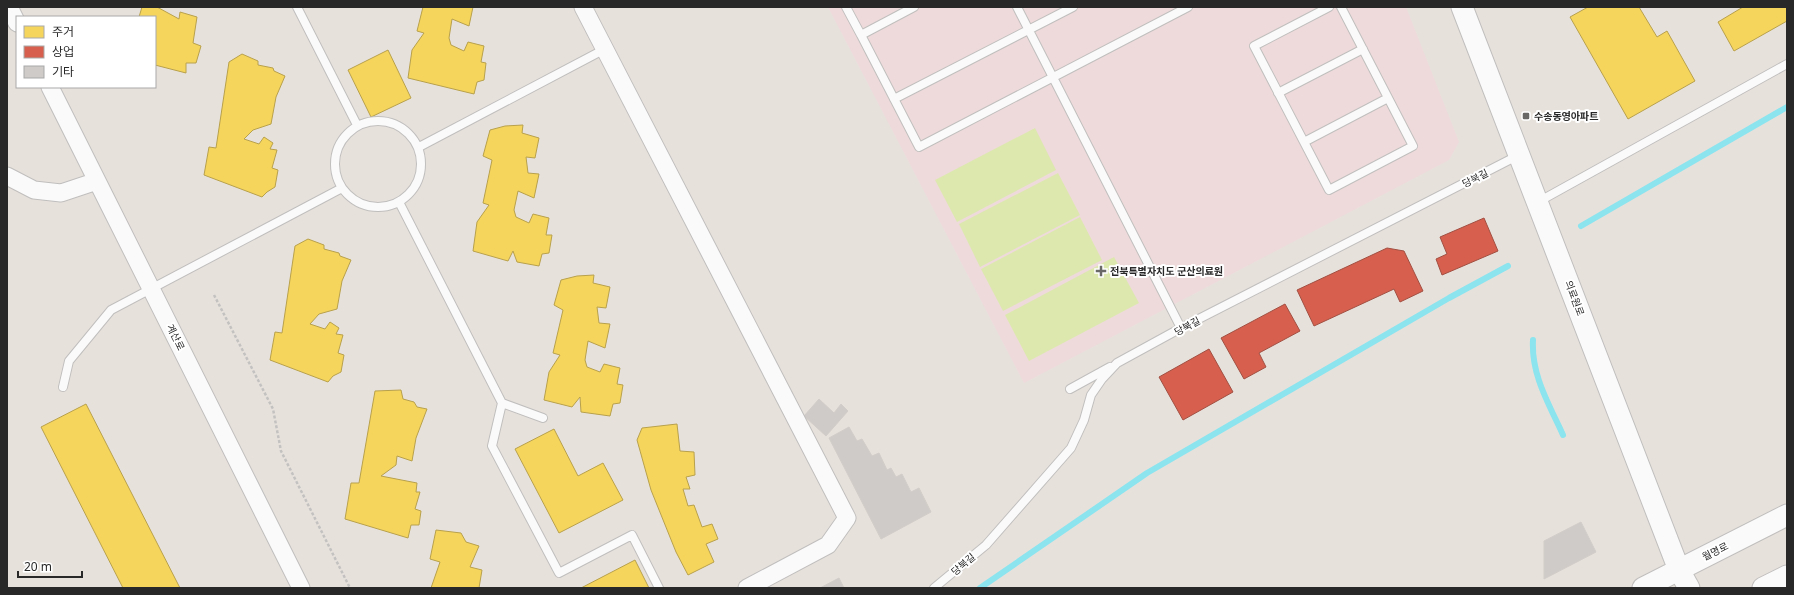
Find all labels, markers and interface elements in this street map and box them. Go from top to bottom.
legend [16,16,156,88]
text: 주거 [52,23,74,40]
text: 상업 [52,43,74,60]
text: 기타 [52,63,74,80]
place label: 수송동영아파트 [1534,109,1598,123]
marker: 수송동영아파트 [1521,111,1531,121]
street label: 당북길 [1460,165,1490,191]
place label: 전북특별자치도 군산의료원 [1110,264,1223,278]
marker: 전북특별자치도 군산의료원 [1095,265,1107,277]
street label: 의료원로 [1562,278,1588,318]
street label: 당북길 [1172,313,1202,339]
street label: 계산로 [164,322,188,352]
street label: 월명로 [1700,538,1730,564]
street label: 당북길 [948,550,978,578]
scale bar [18,553,82,579]
text: 20 m [24,558,52,575]

